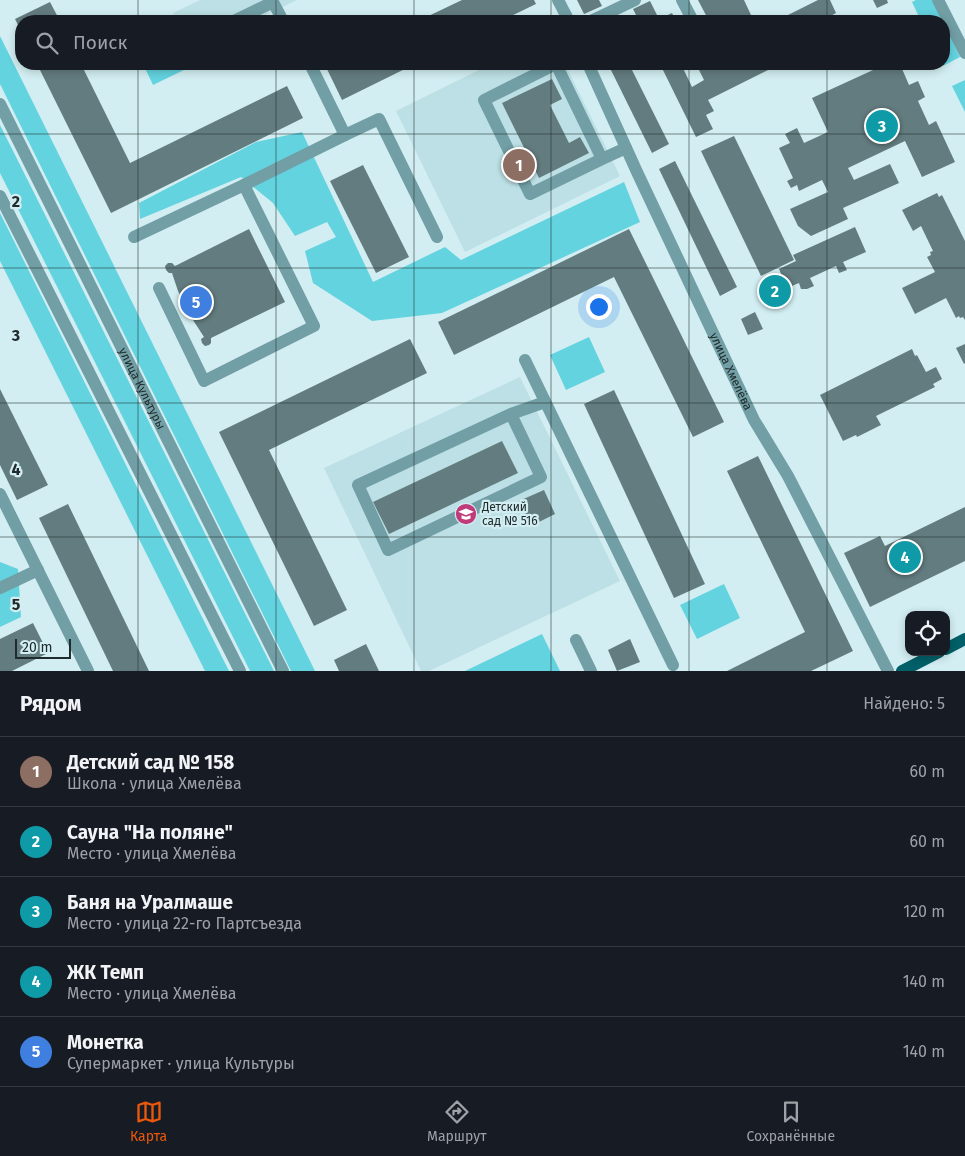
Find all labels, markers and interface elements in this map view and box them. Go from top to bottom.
search box [15,15,950,70]
icon: search [33,29,61,57]
text: Поиск [73,31,127,54]
pin: 3 [866,107,898,145]
pin: 1 [503,146,535,184]
text: 2 [12,192,20,211]
pin: 2 [759,272,791,310]
pin: 5 [180,283,212,321]
your location [586,294,612,320]
text: 3 [11,326,20,345]
street label: улица Хмелёва [707,330,755,412]
street label: улица Культуры [116,345,168,432]
text: 4 [11,460,21,479]
place label: Детский сад № 516 [481,500,538,528]
school or university icon: Детский сад № 516 [454,502,478,526]
pin: 4 [889,538,921,576]
text: 5 [12,595,21,614]
map controls [905,611,950,656]
button: locate [905,611,950,656]
scale bar [15,636,71,659]
text: 20 m [22,639,52,656]
text: Рядом [20,691,81,717]
text: Найдено: 5 [863,694,945,713]
text: Детский сад № 158 [67,751,234,774]
text: 1 [32,762,40,781]
text: 60 m [910,762,945,781]
text: Школа · улица Хмелёва [67,774,242,793]
text: Сауна "На поляне" [67,821,233,844]
text: 2 [32,832,40,851]
text: 60 m [910,832,945,851]
text: Место · улица Хмелёва [67,844,237,863]
text: Баня на Уралмаше [67,891,233,914]
text: 3 [32,902,40,921]
text: 120 m [903,902,945,921]
text: Место · улица 22-го Партсъезда [67,914,302,933]
text: ЖК Темп [67,961,144,984]
text: 4 [31,972,41,991]
text: 140 m [903,972,945,991]
text: Место · улица Хмелёва [67,984,237,1003]
text: Монетка [67,1031,144,1054]
text: 5 [32,1042,40,1061]
text: 140 m [903,1042,945,1061]
text: Супермаркет · улица Культуры [67,1054,295,1073]
tab: Карта [130,1098,167,1145]
tab: Маршрут [427,1098,486,1145]
tab: Сохранённые [746,1098,835,1145]

